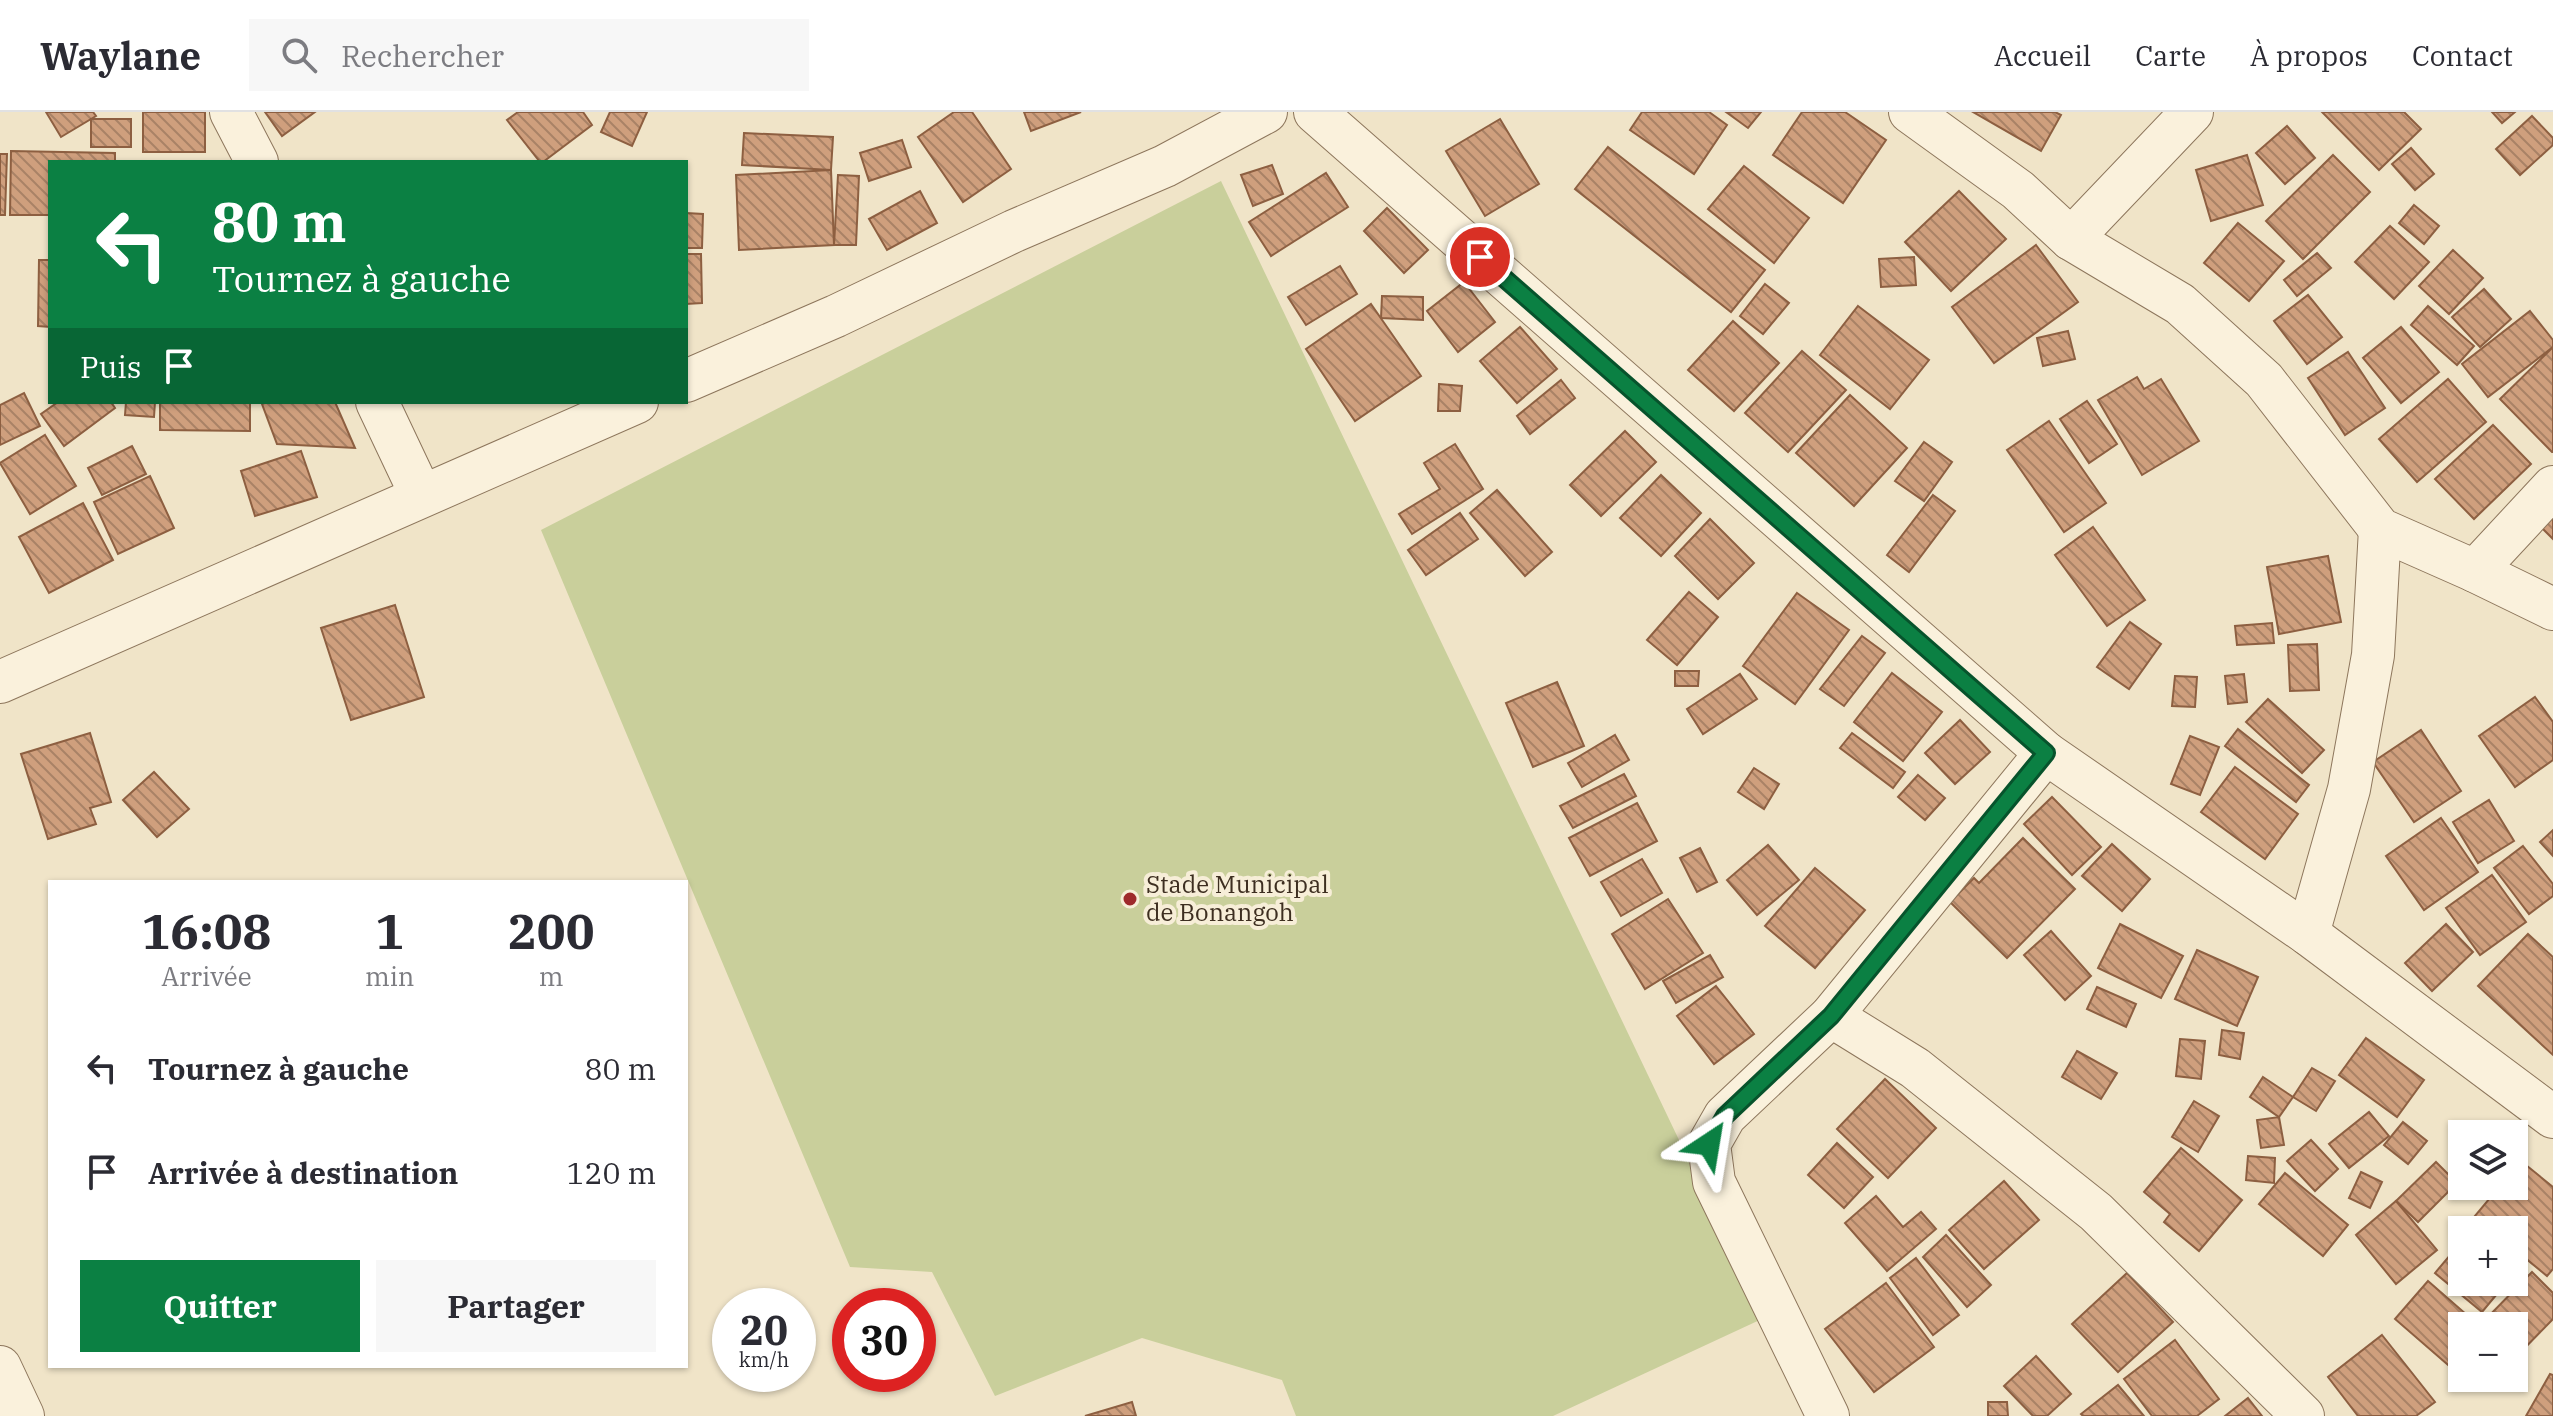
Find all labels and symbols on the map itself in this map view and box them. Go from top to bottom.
pin [1446,223,1514,291]
place label: Stade Municipal de Bonangoh [1146,868,1329,928]
marker: Stade Municipal de Bonangoh [1121,890,1139,908]
position arrow [1667,1102,1751,1186]
speed limit sign: 30 [832,1288,936,1392]

